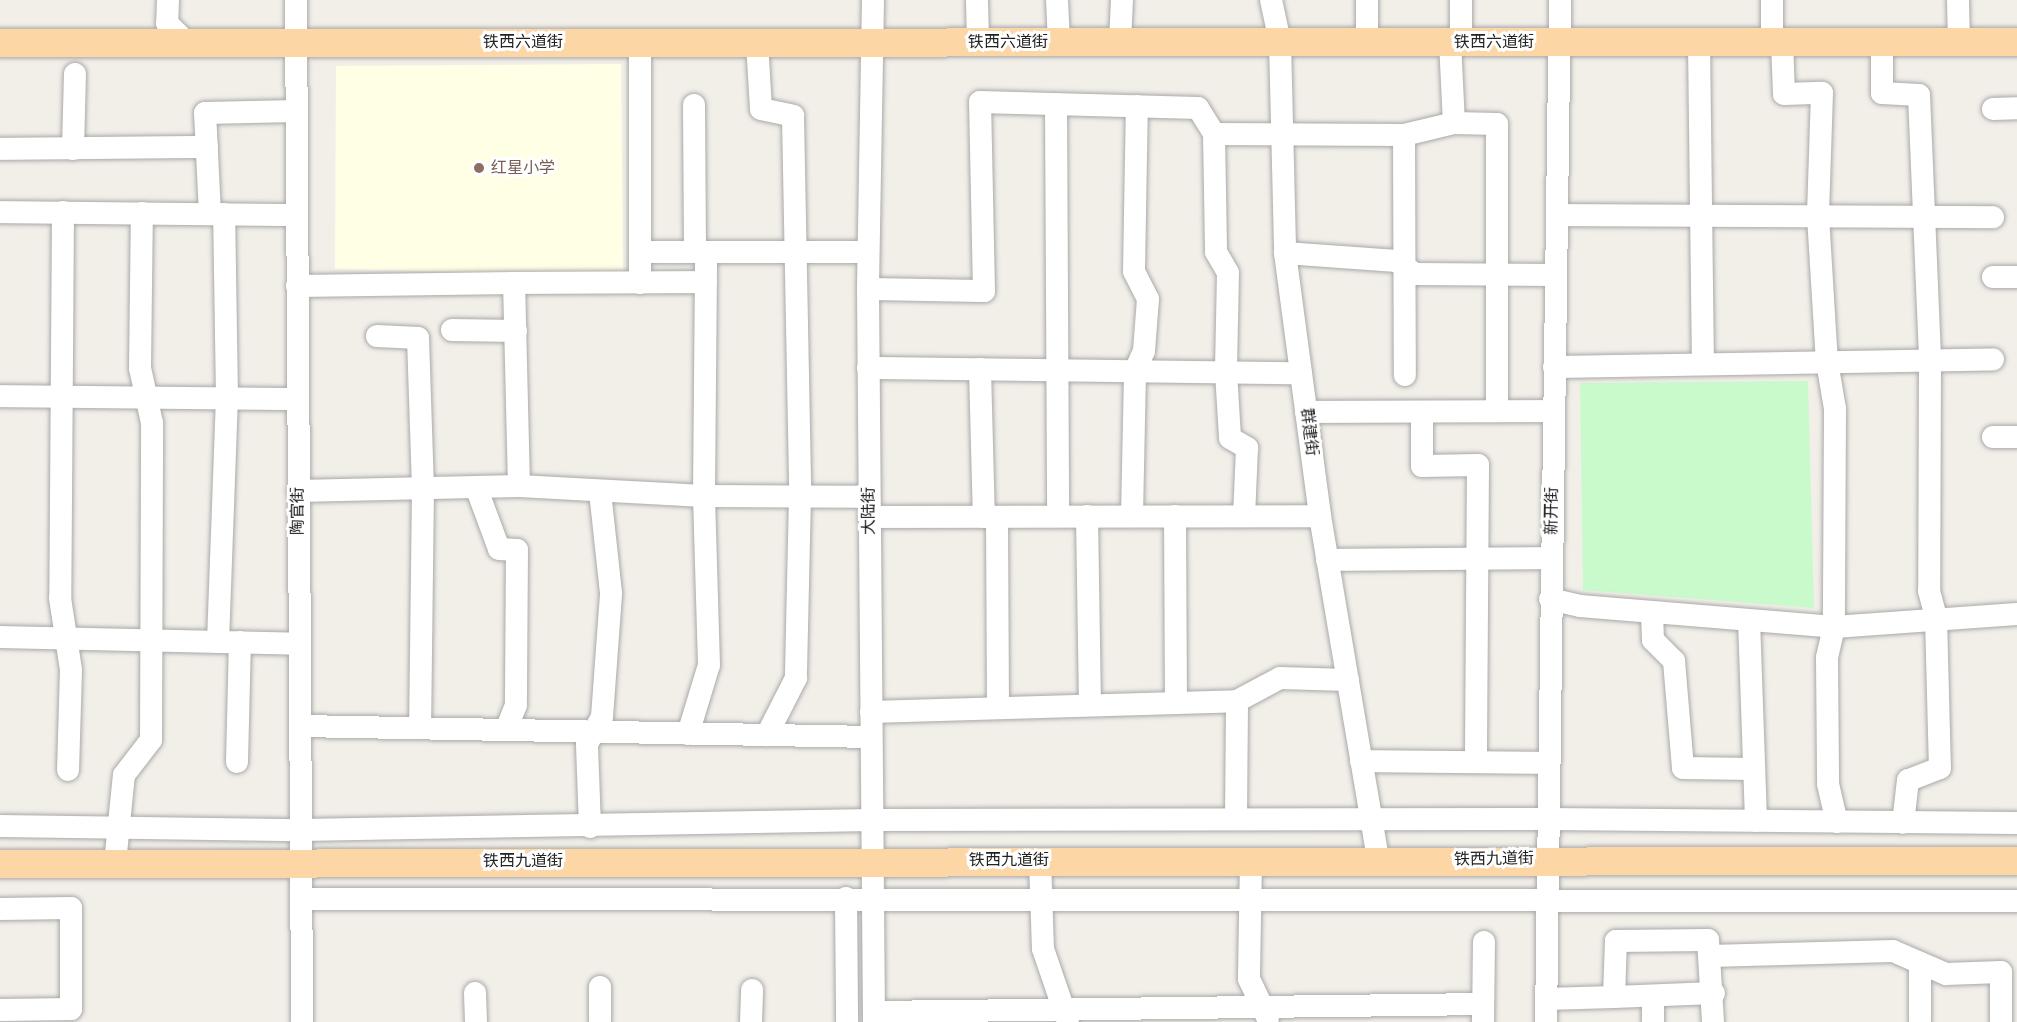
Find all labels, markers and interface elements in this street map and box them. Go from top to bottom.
street label: 铁西六道街 [483,32,563,52]
street label: 铁西六道街 [968,32,1048,52]
street label: 铁西六道街 [1454,32,1534,52]
place label: 红星小学 [491,158,555,178]
marker: 红星小学 [472,161,486,175]
street label: 群建街 [1297,407,1321,457]
street label: 陶官街 [288,487,308,535]
street label: 大陆街 [859,487,879,535]
street label: 新开街 [1542,487,1562,535]
street label: 铁西九道街 [1454,849,1534,869]
street label: 铁西九道街 [969,850,1049,870]
street label: 铁西九道街 [483,851,563,871]

